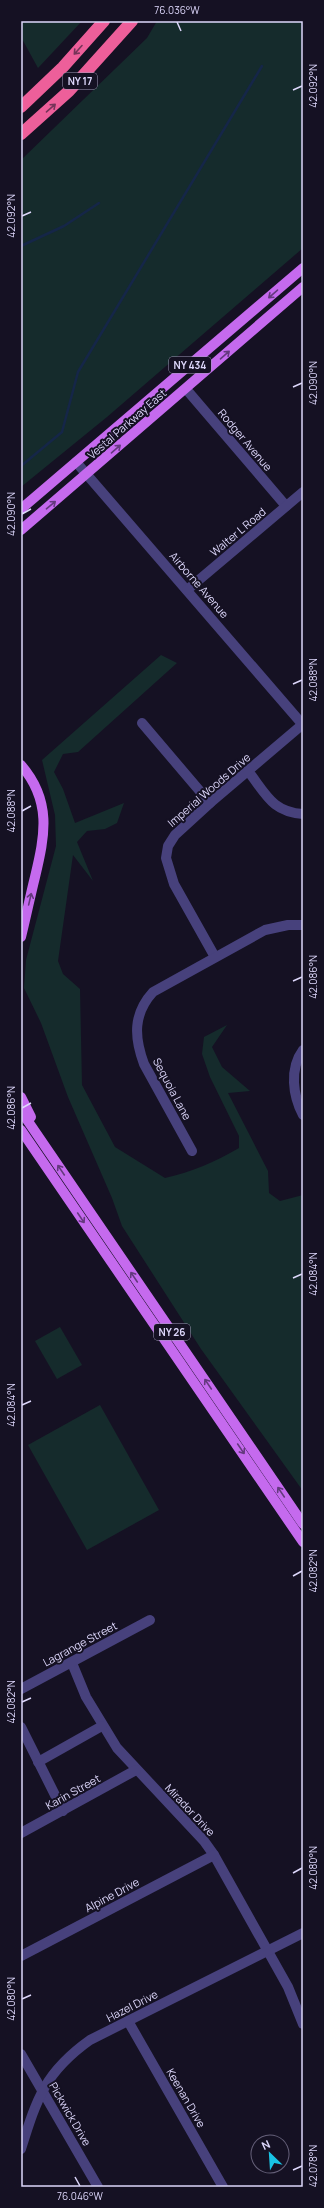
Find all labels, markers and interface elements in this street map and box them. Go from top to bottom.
text: 76.036°W [154,3,200,17]
one-way arrow [74,45,83,56]
text: 42.092°N [306,64,320,108]
road number: NY 17 [63,73,97,89]
one-way arrow [45,104,56,113]
text: 42.092°N [4,194,18,238]
one-way arrow [268,289,279,298]
one-way arrow [220,350,230,359]
road number: NY 434 [169,357,211,373]
text: 42.090°N [306,361,320,405]
street label: Vestal Parkway East [84,385,169,462]
street label: Rodger Avenue [215,405,276,474]
one-way arrow [111,445,122,454]
text: 42.090°N [4,492,18,536]
one-way arrow [45,501,56,510]
street label: Walter L Road [207,504,269,559]
street label: Airborne Avenue [166,548,233,621]
text: 42.088°N [306,658,320,702]
street label: Imperial Woods Drive [164,749,254,830]
text: 42.088°N [4,789,18,833]
one-way arrow [26,893,34,906]
text: 42.086°N [306,955,320,999]
street label: Sequoia Lane [150,1055,195,1123]
text: 42.086°N [4,1086,18,1130]
one-way arrow [57,1164,65,1175]
one-way arrow [77,1212,85,1223]
text: 42.084°N [306,1252,320,1296]
one-way arrow [130,1272,138,1283]
road number: NY 26 [154,1324,190,1340]
one-way arrow [204,1379,212,1390]
text: 42.084°N [4,1383,18,1427]
one-way arrow [237,1443,245,1454]
one-way arrow [277,1486,285,1497]
text: 42.082°N [306,1549,320,1593]
street label: Lagrange Street [40,1618,120,1669]
text: 42.082°N [4,1680,18,1724]
street label: Karin Street [43,1770,103,1813]
street label: Mirador Drive [162,1780,219,1840]
text: 42.080°N [306,1846,320,1890]
street label: Alpine Drive [82,1874,142,1915]
text: 42.080°N [4,1977,18,2021]
street label: Hazel Drive [103,1986,161,2025]
street label: Keenan Drive [163,2065,210,2131]
street label: Pickwick Drive [46,2079,95,2149]
north arrow [250,2134,290,2174]
text: N [259,2136,272,2153]
text: 42.078°N [306,2145,320,2187]
text: 76.046°W [57,2189,104,2203]

